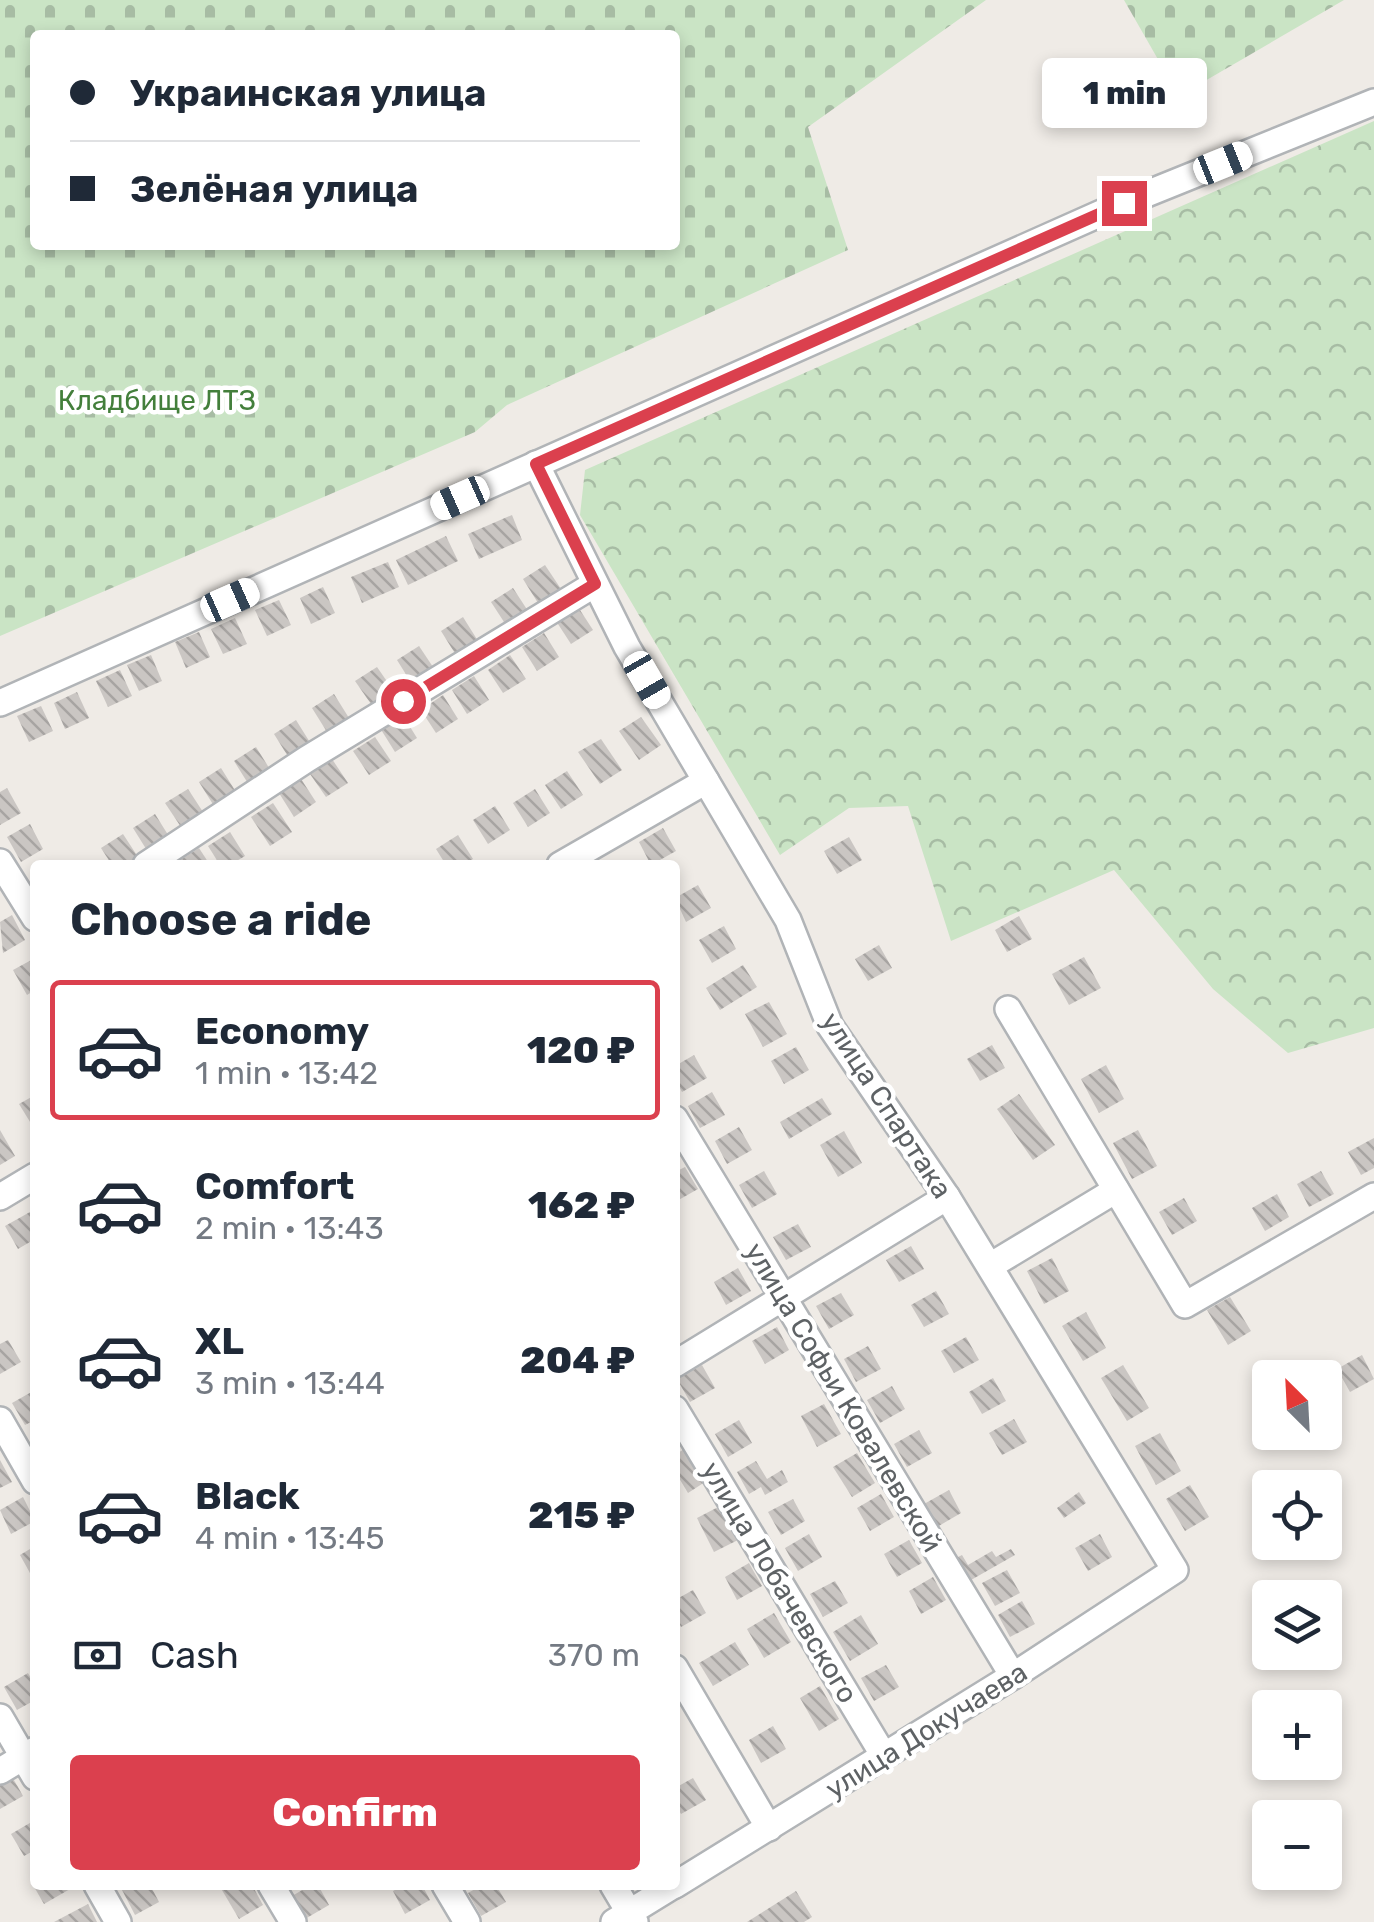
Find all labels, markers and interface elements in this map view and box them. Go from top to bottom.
callout: 1 min [1042,58,1206,128]
text: Украинская улица [130,70,486,116]
text: 1 min [1083,74,1166,112]
car [1190,138,1256,188]
text: Зелёная улица [130,166,418,212]
route end [1102,181,1147,226]
park label: Кладбище ЛТЗ [58,384,256,417]
car [426,472,494,524]
car [196,574,264,626]
car [619,647,675,713]
route start [381,679,426,724]
text: Choose a ride [70,893,372,946]
icon: car [75,1005,165,1095]
street label: улица Спартака [814,1006,959,1204]
text: Economy [195,1008,369,1054]
text: 120 ₽ [527,1027,635,1073]
text: 1 min · 13:42 [195,1054,378,1092]
icon: car [75,1160,165,1250]
text: Comfort [195,1163,354,1209]
text: 162 ₽ [528,1182,635,1228]
text: 2 min · 13:43 [195,1209,384,1247]
street label: улица Софьи Ковалевской [738,1237,949,1558]
icon: car [75,1315,165,1405]
text: XL [195,1318,244,1364]
text: 204 ₽ [520,1337,635,1383]
north arrow [1252,1360,1342,1450]
map controls [1252,1360,1342,1890]
text: 3 min · 13:44 [195,1364,385,1402]
street label: улица Лобачевского [695,1456,865,1709]
icon: car [75,1470,165,1560]
button: locate [1252,1470,1342,1560]
text: Black [195,1473,300,1519]
text: 215 ₽ [528,1492,635,1538]
text: 4 min · 13:45 [195,1519,385,1557]
button: layers [1252,1580,1342,1670]
icon: cash [70,1628,125,1683]
text: Cash [150,1632,239,1678]
text: 370 m [548,1636,640,1674]
street label: улица Докучаева [819,1655,1033,1806]
button: + [1252,1690,1342,1780]
button: Confirm [70,1755,640,1870]
button: − [1252,1800,1342,1890]

